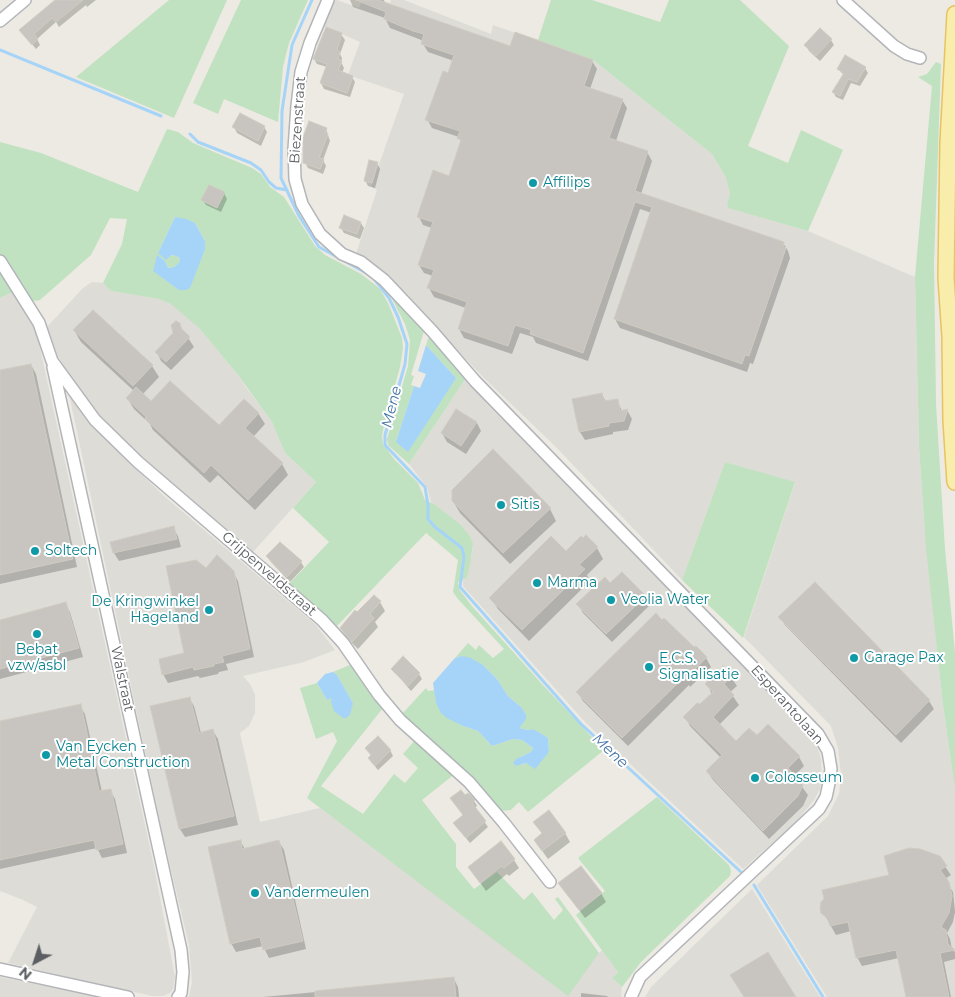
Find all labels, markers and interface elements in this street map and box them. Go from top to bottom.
street label: Biezenstraat [287,76,309,164]
place label: Affilips [543,175,590,191]
marker: Affilips [527,177,539,189]
water label: Mene [378,384,406,430]
place label: Sitis [511,497,540,513]
marker: Sitis [495,499,507,511]
street label: Grijpenveldstraat [218,528,320,620]
place label: Soltech [45,543,97,559]
marker: Soltech [29,545,41,557]
place label: Marma [547,575,597,591]
marker: Marma [531,577,543,589]
place label: Veolia Water [621,592,709,608]
place label: De Kringwinkel Hageland [91,594,199,626]
marker: Veolia Water [605,594,617,606]
marker: De Kringwinkel Hageland [203,604,215,616]
marker: Bebat vzw/asbl [31,628,43,640]
place label: Bebat vzw/asbl [8,642,66,674]
street label: Walstraat [107,645,137,713]
place label: Garage Pax [864,650,944,666]
place label: E.C.S. Signalisatie [659,651,739,684]
marker: Garage Pax [848,652,860,664]
marker: E.C.S. Signalisatie [643,661,655,673]
street label: Esperantolaan [747,662,827,748]
water label: Mene [588,730,632,772]
place label: Van Eycken - Metal Construction [56,739,190,772]
marker: Van Eycken - Metal Construction [40,749,52,761]
place label: Colosseum [765,770,842,786]
marker: Colosseum [749,772,761,784]
place label: Vandermeulen [265,885,370,901]
marker: Vandermeulen [249,887,261,899]
north arrow [10,937,60,987]
text: N [15,963,35,984]

